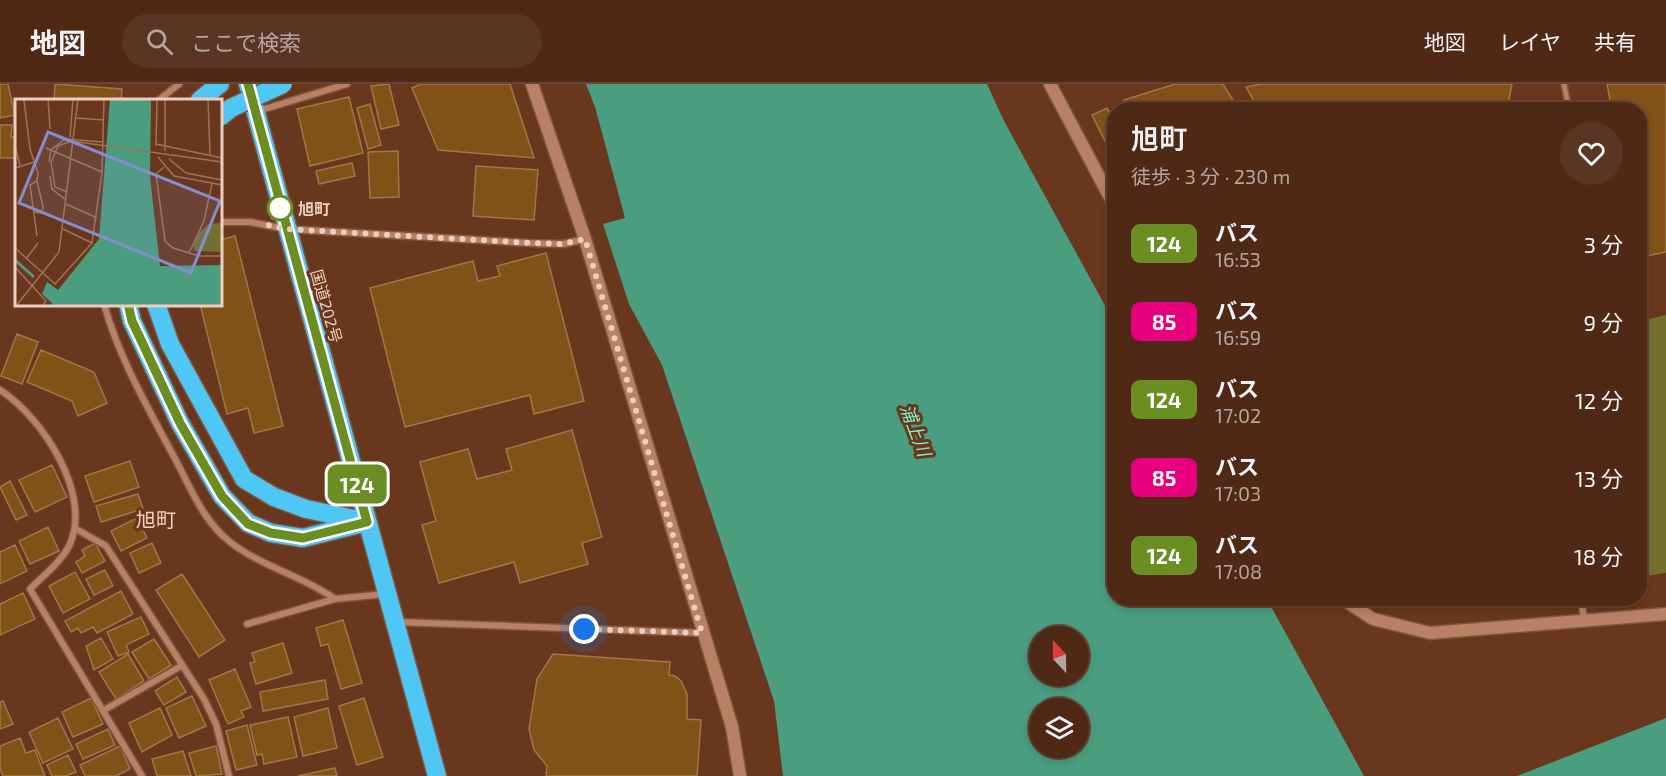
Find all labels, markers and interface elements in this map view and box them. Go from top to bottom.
search box [122,14,542,68]
text: 地図 [30,25,86,59]
icon: search [143,25,176,58]
text: ここで検索 [191,29,301,55]
text: 地図 [1424,29,1466,54]
text: レイヤ [1499,29,1561,54]
text: 共有 [1594,29,1636,54]
inset map [15,99,222,306]
text: 旭町 [1131,121,1187,155]
button: heart [1560,122,1623,185]
text: 徒歩 · 3 分 · 230 m [1131,164,1290,188]
marker: 旭町 [267,195,293,221]
place label: 旭町 [298,199,330,218]
text: バス [1215,219,1259,245]
text: 124 [1147,231,1181,256]
text: 3 分 [1584,231,1623,257]
text: 16:53 [1215,247,1261,271]
street label: 国道202号 [307,267,347,345]
text: バス [1215,297,1259,323]
text: 85 [1152,309,1176,334]
text: 9 分 [1584,309,1623,335]
text: 16:59 [1215,325,1261,349]
text: バス [1215,375,1259,401]
text: 124 [1147,387,1181,412]
text: 12 分 [1575,387,1623,413]
water label: 浦上川 [896,401,937,461]
text: 17:02 [1215,403,1261,427]
text: バス [1215,453,1259,479]
line badge: 124 [322,464,392,504]
text: 85 [1152,465,1176,490]
text: 13 分 [1575,465,1623,491]
text: 124 [340,472,374,497]
text: 17:03 [1215,481,1261,505]
district label: 旭町 [136,507,176,531]
text: バス [1215,531,1259,557]
text: 124 [1147,543,1181,568]
text: 18 分 [1574,543,1623,569]
text: 17:08 [1215,559,1262,583]
your location [569,614,599,644]
north arrow [1029,626,1089,686]
map controls [1029,626,1089,758]
button: layers [1029,698,1089,758]

